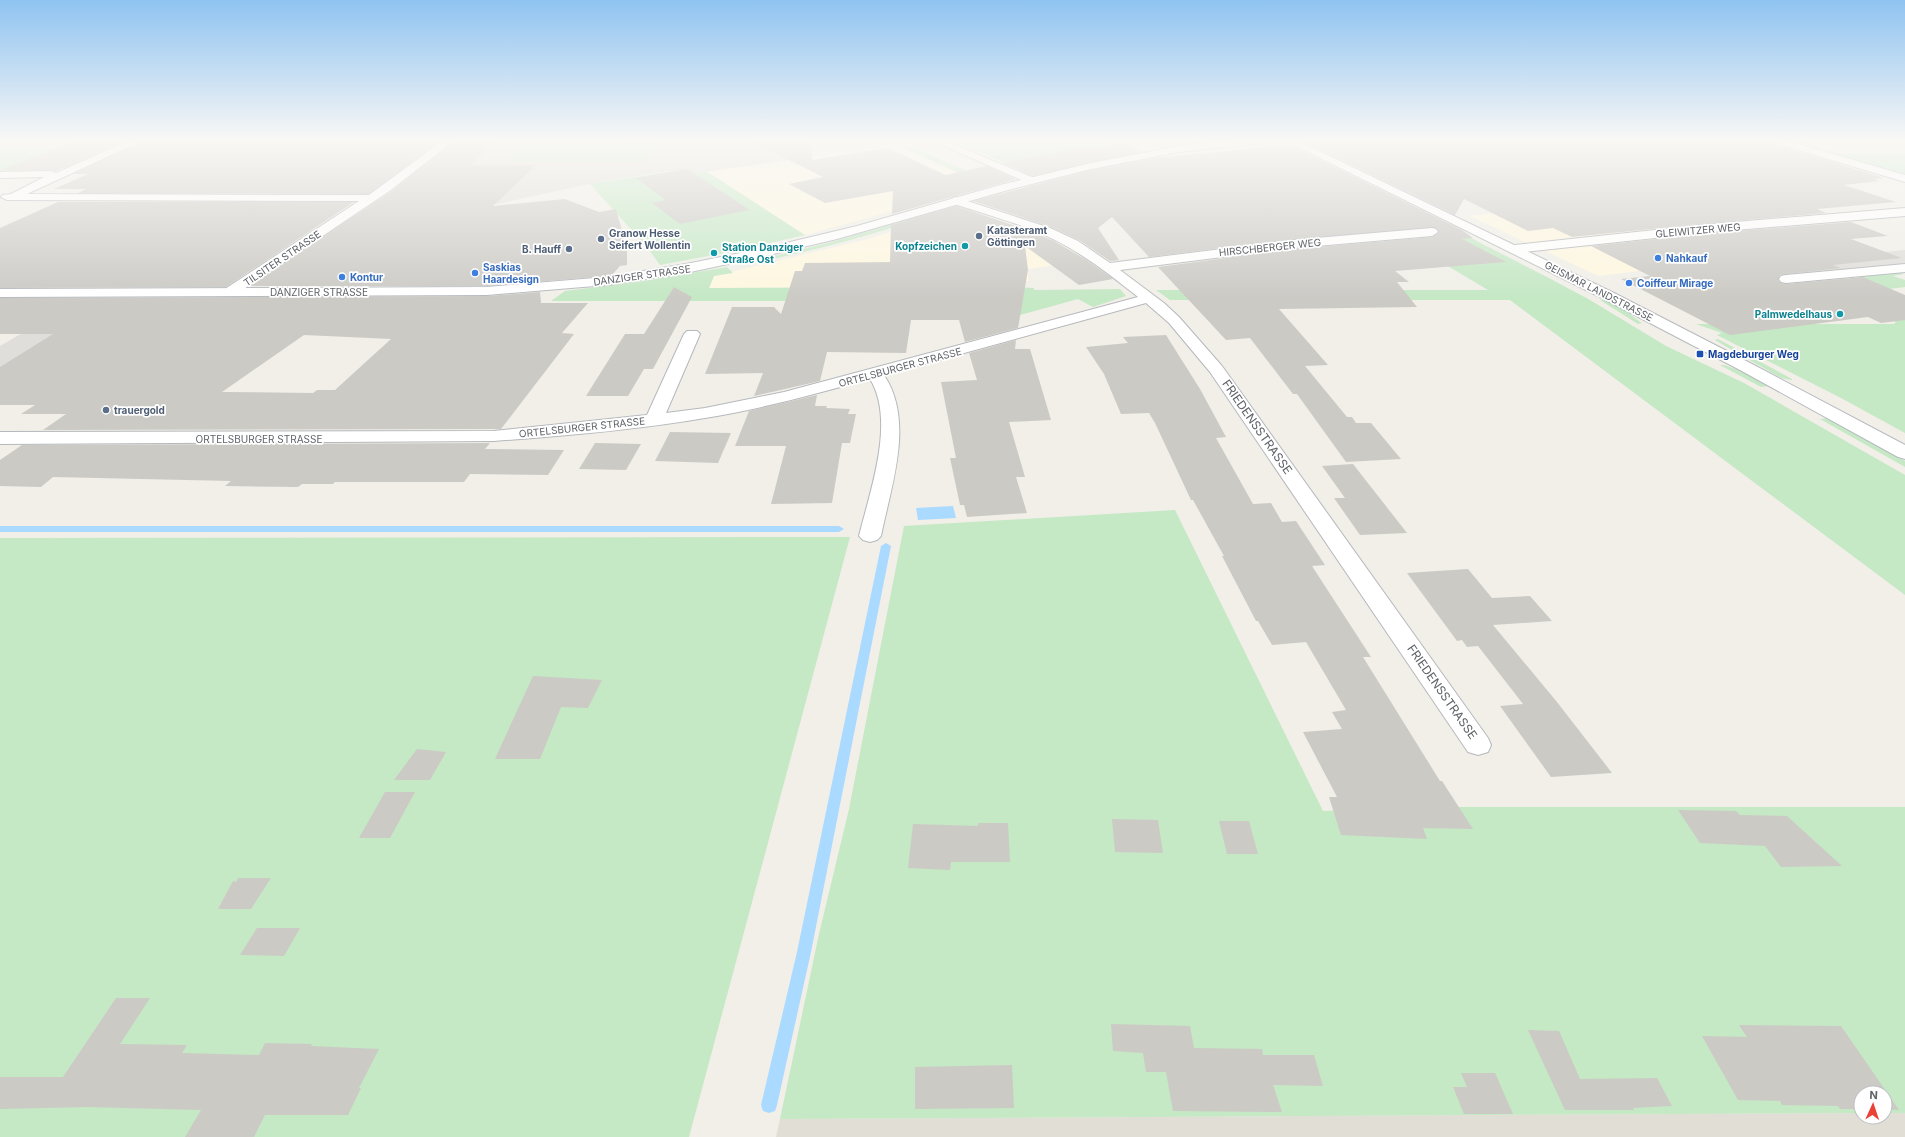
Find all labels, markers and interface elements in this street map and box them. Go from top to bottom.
street label: GLEIWITZER WEG [1655,220,1741,240]
place label: Katasteramt Göttingen [987,224,1048,249]
place label: Granow Hesse Seifert Wollentin [609,227,690,251]
street label: TILSITER STRASSE [241,228,323,288]
marker: Katasteramt Göttingen [974,231,984,241]
marker: Granow Hesse Seifert Wollentin [596,234,606,244]
street label: HIRSCHBERGER WEG [1218,236,1322,258]
place label: Kopfzeichen [895,240,957,252]
place label: Station Danziger Straße Ost [722,241,803,265]
marker: Kopfzeichen [960,241,970,251]
place label: B. Hauff [522,243,561,255]
marker: B. Hauff [564,244,574,254]
marker: Station Danziger Straße Ost [709,248,719,258]
place label: Nahkauf [1666,252,1707,264]
marker: Nahkauf [1653,253,1663,263]
street label: GEISMAR LANDSTRASSE [1543,258,1655,324]
place label: Saskias Haardesign [483,261,539,286]
street label: DANZIGER STRASSE [593,262,691,288]
marker: Saskias Haardesign [470,268,480,278]
place label: Kontur [350,271,383,283]
marker: Kontur [337,272,347,282]
place label: Coiffeur Mirage [1637,277,1713,290]
marker: Coiffeur Mirage [1624,278,1634,288]
street label: DANZIGER STRASSE [270,286,368,298]
place label: Palmwedelhaus [1755,308,1832,320]
marker: Palmwedelhaus [1835,309,1845,319]
street label: ORTELSBURGER STRASSE [837,345,963,389]
place label: Magdeburger Weg [1708,348,1799,361]
marker: Magdeburger Weg [1695,349,1705,359]
street label: FRIEDENSSTRASSE [1219,377,1296,477]
place label: trauergold [114,404,165,417]
marker: trauergold [101,405,111,415]
street label: ORTELSBURGER STRASSE [518,414,646,440]
street label: ORTELSBURGER STRASSE [196,433,322,445]
street label: FRIEDENSSTRASSE [1404,642,1481,742]
north arrow [1853,1085,1893,1125]
text: N [1869,1088,1878,1102]

